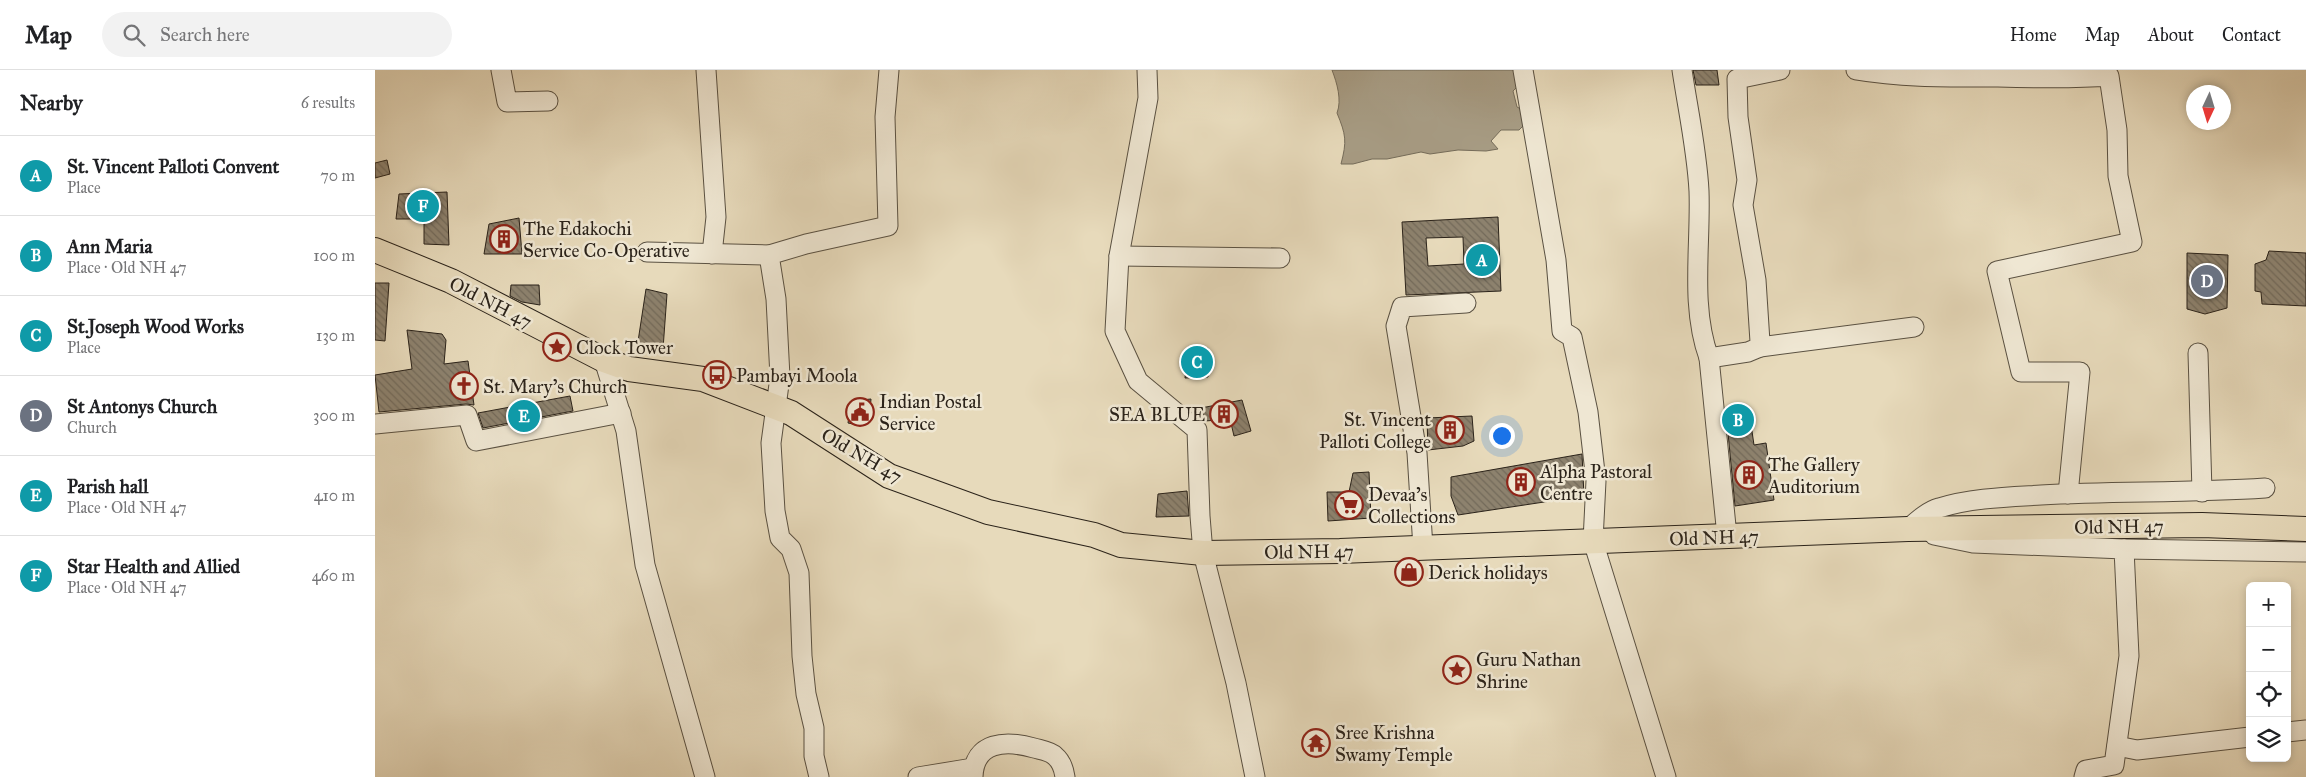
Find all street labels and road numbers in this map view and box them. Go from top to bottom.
street label: Old NH 47 [446,272,536,333]
street label: Old NH 47 [817,423,906,488]
street label: Old NH 47 [2074,514,2164,539]
street label: Old NH 47 [1669,524,1759,551]
street label: Old NH 47 [1264,539,1354,564]

